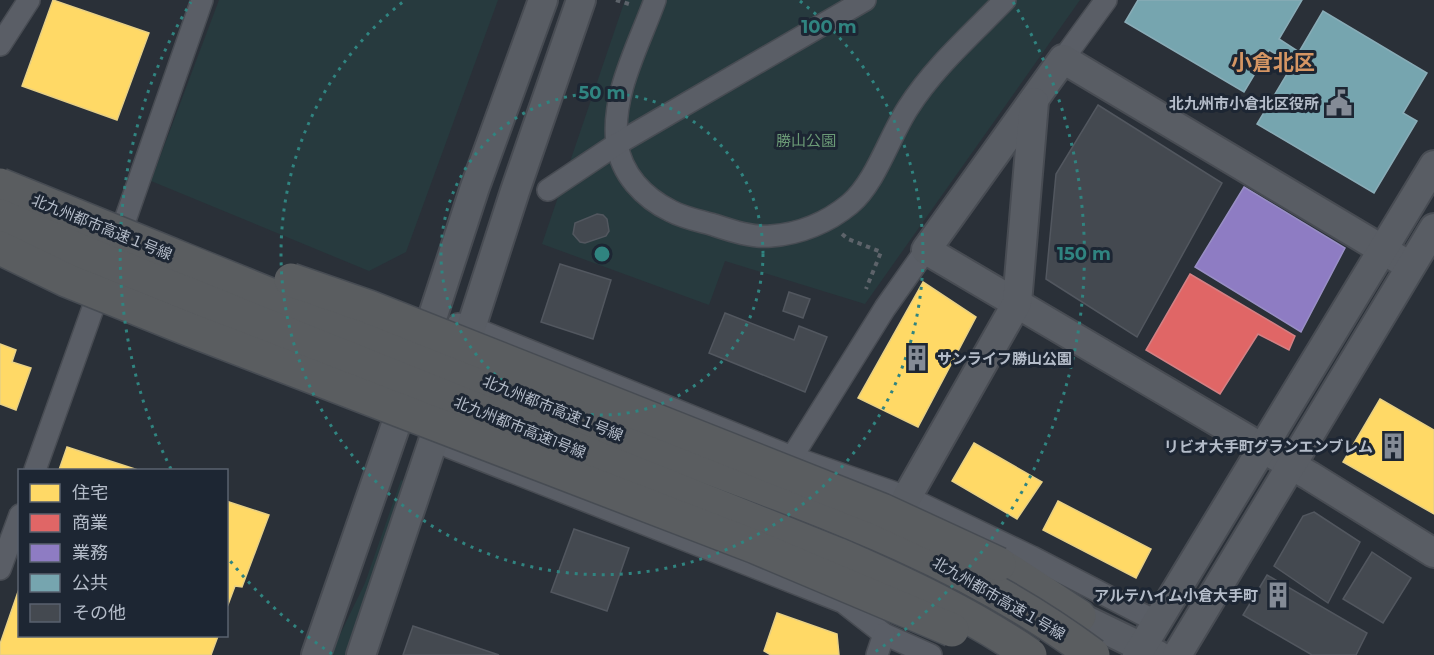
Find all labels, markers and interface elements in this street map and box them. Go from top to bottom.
text: 100 m [801,16,857,38]
district label: 小倉北区 [1231,50,1315,75]
text: 50 m [579,82,625,104]
public building icon: 北九州市小倉北区役所 [1324,88,1354,118]
place label: 北九州市小倉北区役所 [1169,94,1319,113]
park label: 勝山公園 [776,131,836,150]
street label: 北九州都市高速１号線 [29,190,175,264]
text: 150 m [1057,243,1111,265]
centre of rings [592,244,612,264]
building icon: サンライフ勝山公園 [902,343,932,373]
place label: サンライフ勝山公園 [937,349,1072,368]
street label: 北九州都市高速１号線 [480,371,626,445]
street label: 北九州都市高速1号線 [451,392,589,462]
building icon: リビオ大手町グランエンブレム [1378,431,1408,461]
place label: リビオ大手町グランエンブレム [1164,437,1373,456]
legend [18,469,228,637]
text: 住宅 [72,482,108,504]
text: 商業 [72,512,108,534]
text: 業務 [72,542,108,564]
street label: 北九州都市高速１号線 [929,552,1069,644]
text: 公共 [72,572,108,594]
building icon: アルテハイム小倉大手町 [1263,580,1293,610]
place label: アルテハイム小倉大手町 [1094,586,1258,605]
text: その他 [72,602,126,624]

